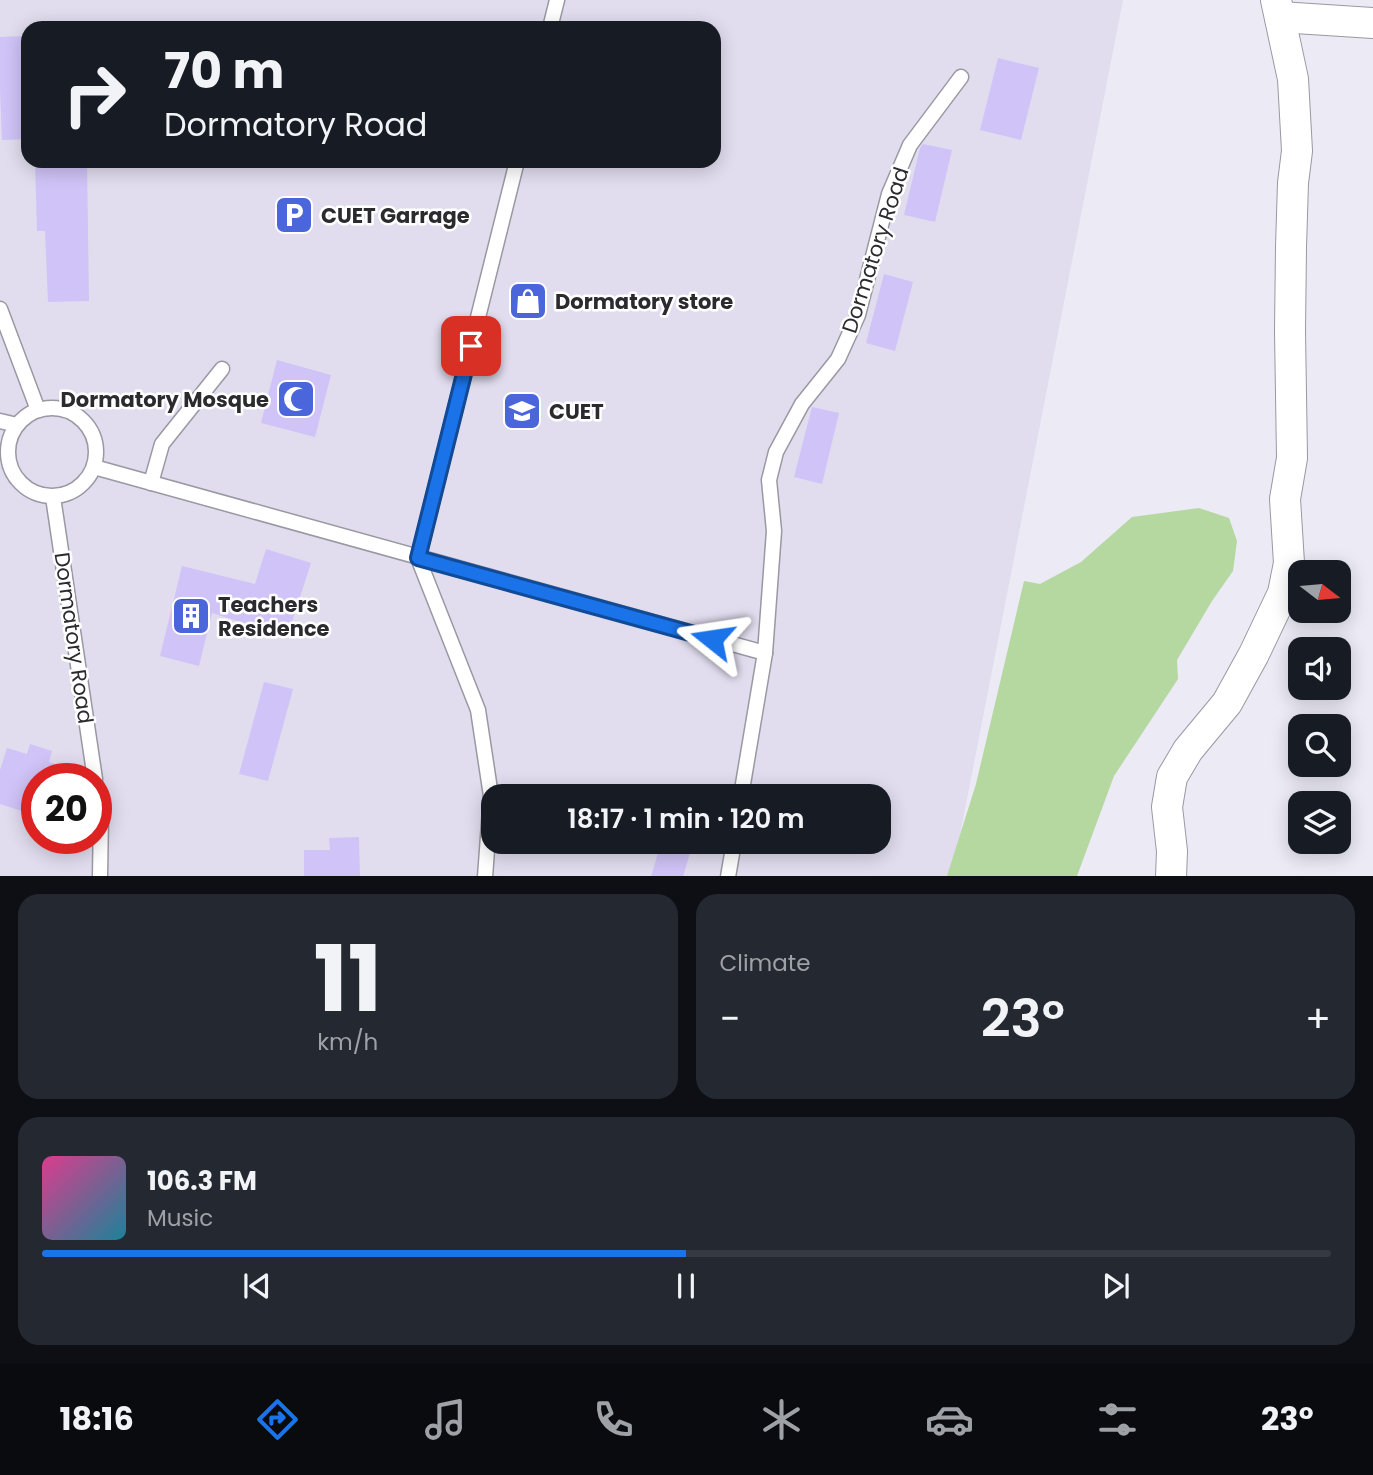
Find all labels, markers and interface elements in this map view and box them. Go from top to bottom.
text: 70 m [164,37,284,105]
icon: right [49,49,140,140]
text: Dormatory Road [164,102,427,147]
street label: Dormatory Road [834,163,916,337]
parking icon: CUET Garrage [273,194,315,236]
place label: CUET Garrage [321,201,470,230]
shop icon: Dormatory store [507,280,549,322]
place label: Dormatory store [555,287,733,316]
pin [441,316,501,376]
icon: arrive [452,327,490,365]
mosque icon: Dormatory Mosque [275,378,317,420]
place label: Dormatory Mosque [61,385,269,414]
school or university icon: CUET [501,390,543,432]
place label: CUET [549,397,604,426]
street label: Dormatory Road [48,550,100,726]
north arrow [1288,560,1351,623]
map controls [1288,560,1351,854]
place label: Teachers Residence [218,590,330,643]
building icon: Teachers Residence [170,595,212,637]
position arrow [675,602,749,676]
button: sound [1288,637,1351,700]
button: search [1288,714,1351,777]
speed limit sign: 20 [21,763,112,854]
button: layers [1288,791,1351,854]
text: 18:17 · 1 min · 120 m [567,801,805,837]
text: 11 [314,915,382,1043]
text: Climate [720,947,810,979]
text: 23° [981,982,1065,1055]
text: − [720,992,740,1045]
text: + [1305,992,1331,1045]
text: km/h [317,1026,378,1058]
text: 106.3 FM [147,1163,257,1199]
text: Music [147,1202,213,1234]
icon: previous [238,1267,276,1305]
icon: pause [667,1267,705,1305]
icon: next [1097,1267,1135,1305]
icon: directions [253,1395,302,1444]
icon: music [421,1395,470,1444]
icon: phone [589,1395,638,1444]
icon: climate [757,1395,806,1444]
icon: car [925,1395,974,1444]
icon: filters [1093,1395,1142,1444]
text: 18:16 [60,1396,134,1441]
text: 23° [1261,1396,1313,1441]

